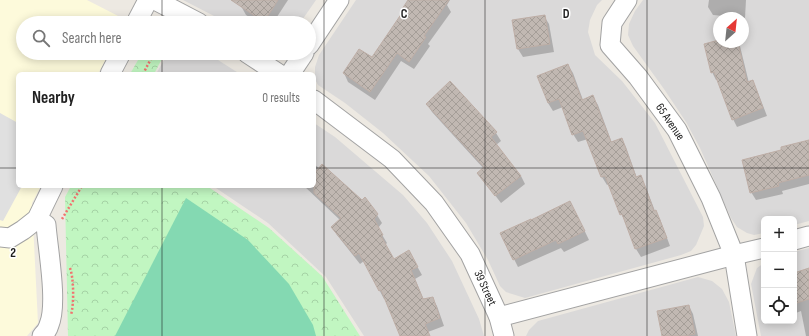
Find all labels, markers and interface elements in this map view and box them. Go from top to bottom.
text: C [401,6,408,22]
text: D [563,6,570,22]
north arrow [713,12,749,48]
search box [16,16,316,60]
icon: search [30,27,52,49]
text: Search here [62,29,122,48]
text: Nearby [32,88,75,108]
text: 0 results [262,90,300,106]
street label: 65 Avenue [652,101,688,143]
map controls [761,216,797,324]
button: + [761,216,797,252]
text: 2 [10,245,16,261]
button: − [761,252,797,288]
street label: 39 Street [470,268,500,309]
button: locate [761,288,797,324]

